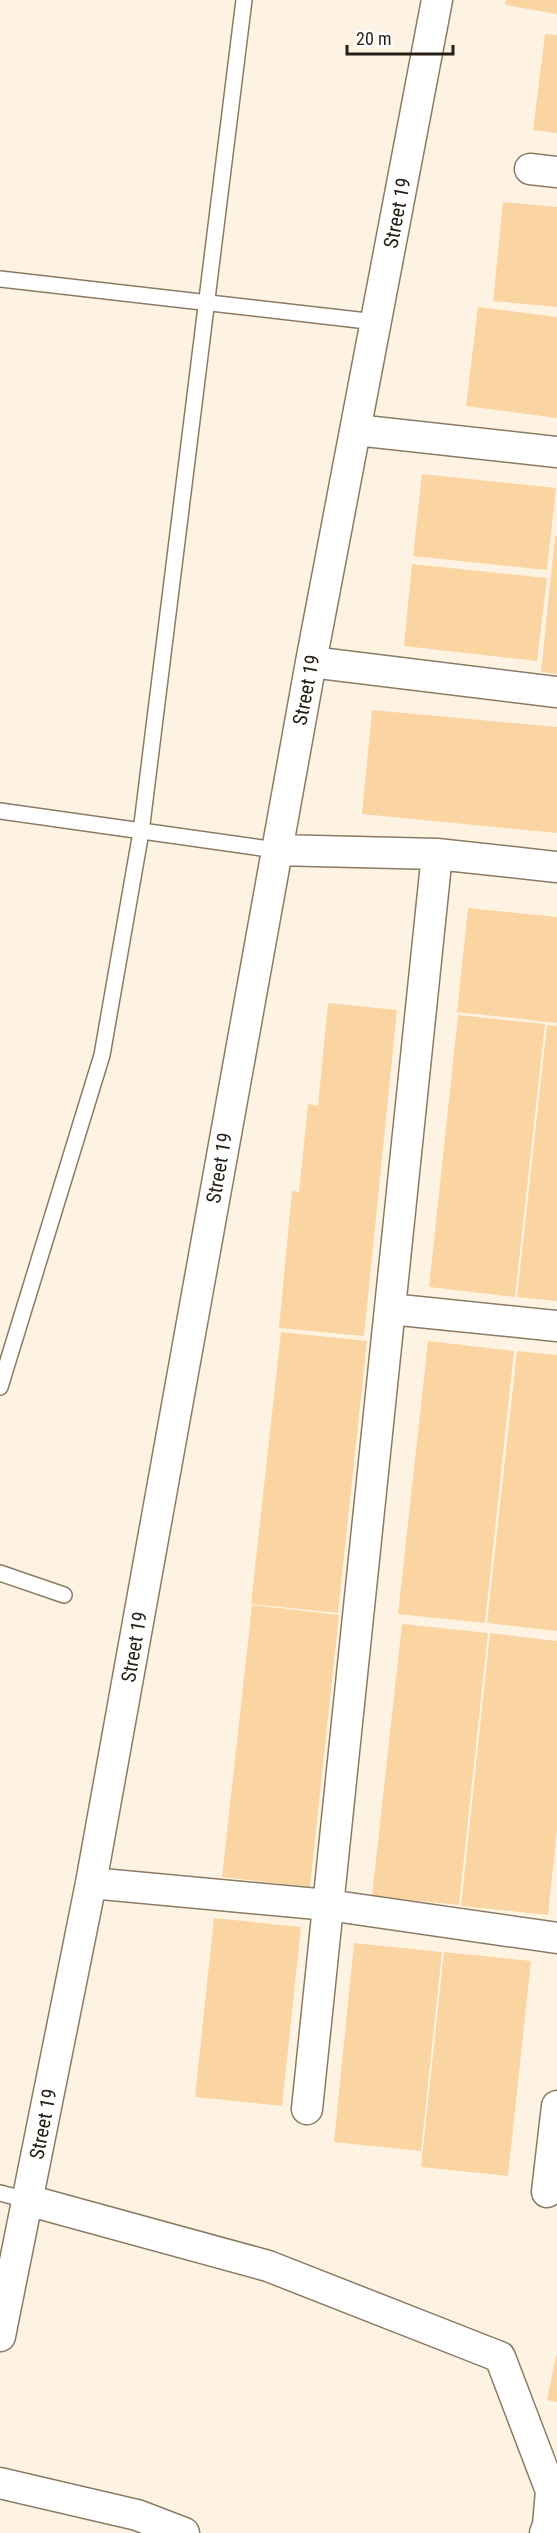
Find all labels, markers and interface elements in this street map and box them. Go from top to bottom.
scale bar [347,18,454,56]
text: 20 m [356,28,391,49]
street label: Street 19 [378,176,416,250]
street label: Street 19 [287,653,325,727]
street label: Street 19 [201,1131,237,1205]
street label: Street 19 [116,1610,152,1684]
street label: Street 19 [24,2087,62,2161]

